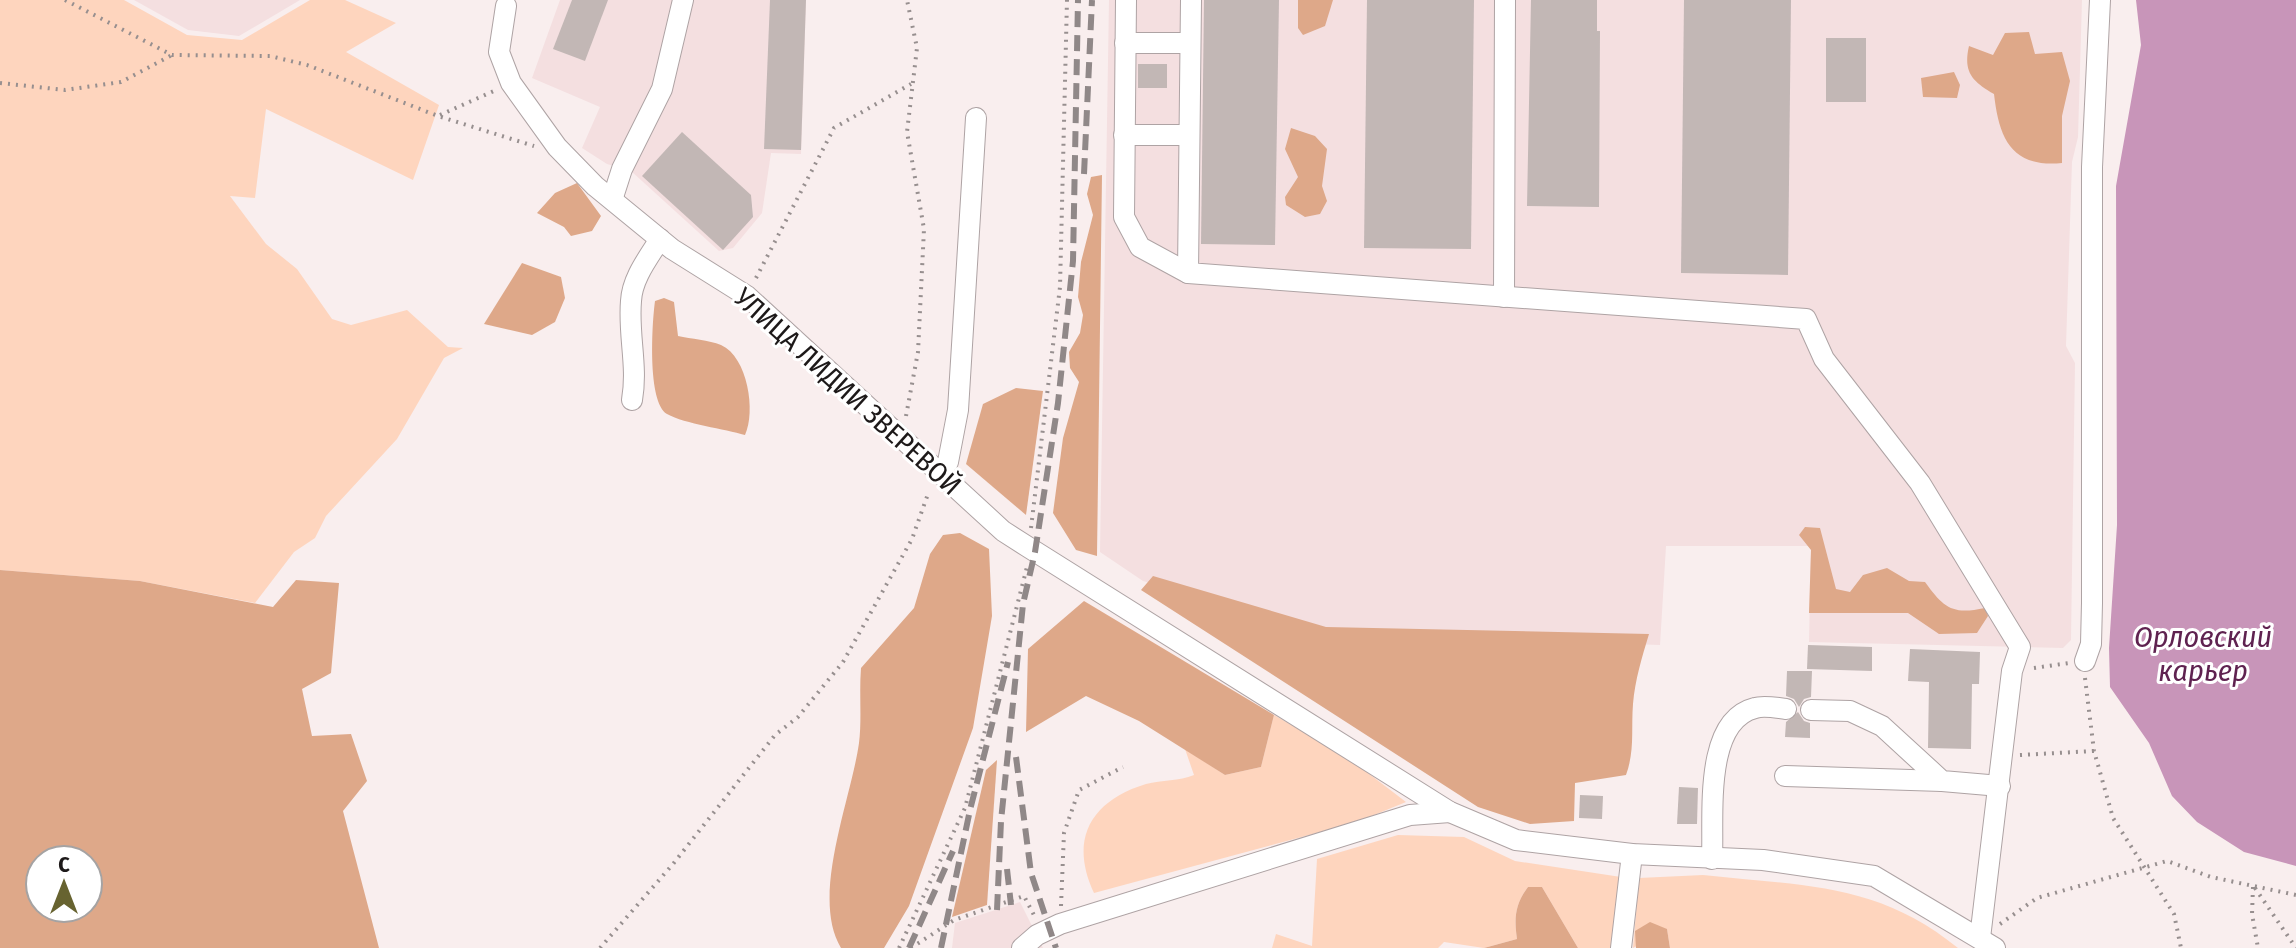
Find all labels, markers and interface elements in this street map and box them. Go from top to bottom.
street label: УЛИЦА ЛИДИИ ЗВЕРЕВОЙ [727,280,968,502]
water label: Орловский карьер [2134,619,2272,689]
north arrow [24,844,104,924]
text: С [58,851,70,878]

